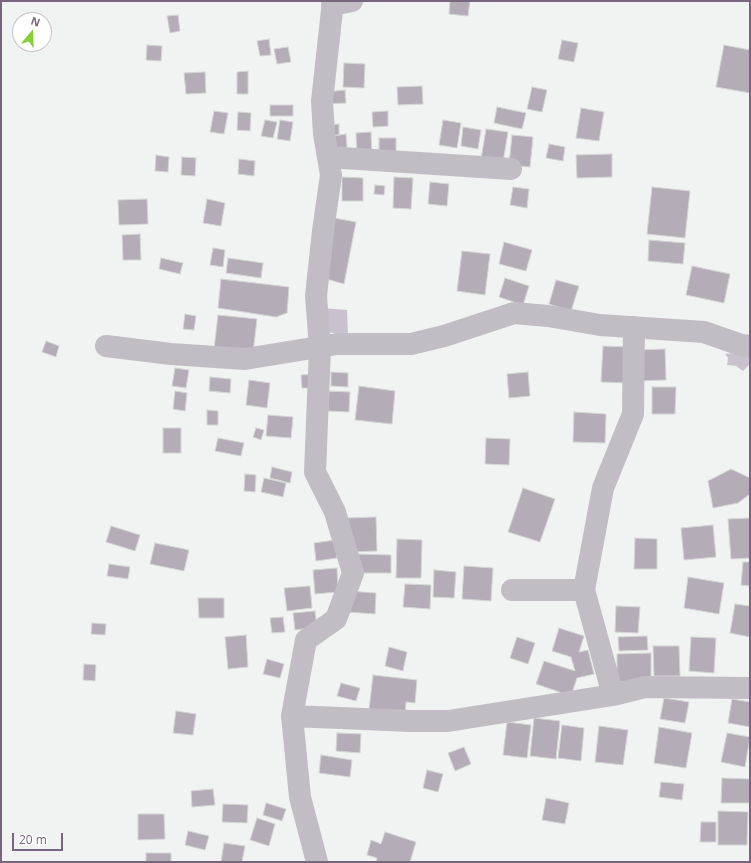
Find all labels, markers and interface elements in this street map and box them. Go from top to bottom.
north arrow [12,12,52,52]
text: N [29,13,42,30]
scale bar [14,825,65,851]
text: 20 m [19,831,47,848]

